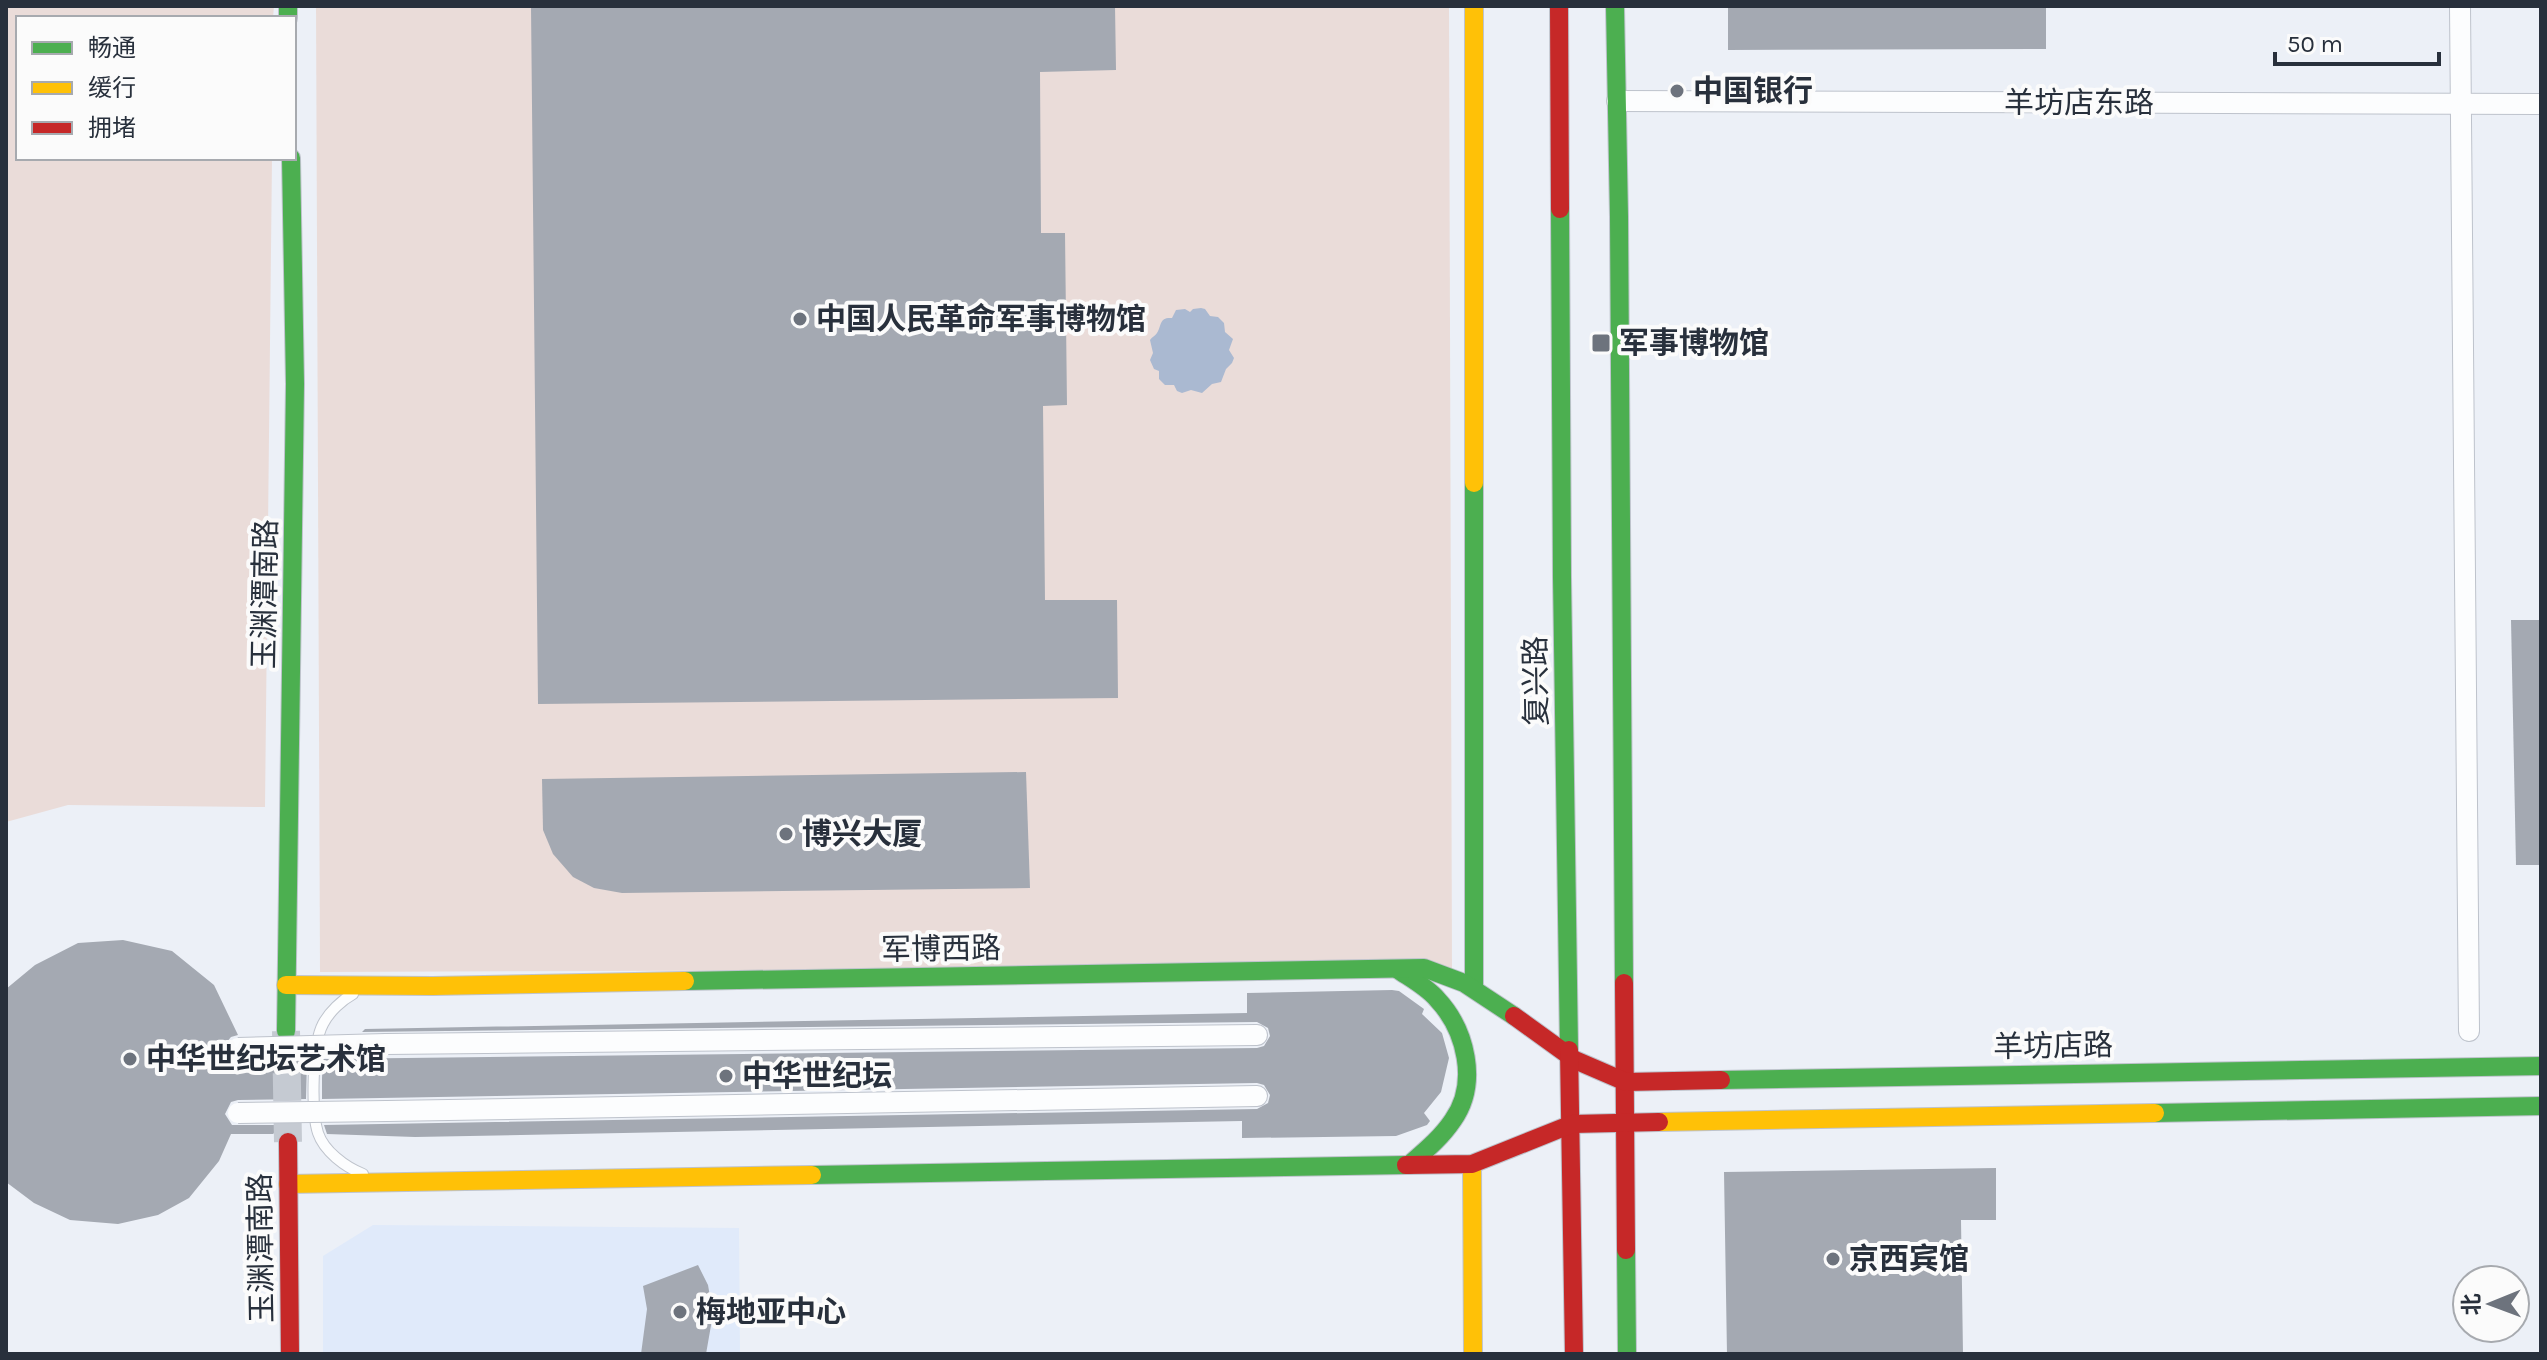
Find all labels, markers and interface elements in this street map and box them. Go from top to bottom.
legend [16,16,296,160]
scale bar [2275,16,2439,66]
text: 50 m [2287,30,2343,58]
text: 畅通 [88,34,136,62]
place label: 中国银行 [1693,73,1813,109]
text: 缓行 [88,74,136,102]
marker: 中国银行 [1668,82,1686,100]
street label: 羊坊店东路 [2004,85,2154,121]
text: 拥堵 [88,114,136,142]
place label: 中国人民革命军事博物馆 [816,301,1146,337]
marker: 中国人民革命军事博物馆 [791,310,809,328]
place label: 军事博物馆 [1619,325,1769,361]
marker: 军事博物馆 [1590,332,1612,354]
street label: 玉渊潭南路 [246,519,284,669]
street label: 复兴路 [1517,636,1555,726]
place label: 博兴大厦 [802,816,922,852]
marker: 博兴大厦 [777,825,795,843]
street label: 军博西路 [881,930,1001,968]
street label: 羊坊店路 [1993,1027,2113,1065]
place label: 中华世纪坛艺术馆 [146,1041,386,1077]
marker: 中华世纪坛艺术馆 [121,1050,139,1068]
place label: 中华世纪坛 [742,1058,892,1094]
marker: 中华世纪坛 [717,1067,735,1085]
street label: 玉渊潭南路 [242,1173,280,1323]
place label: 京西宾馆 [1849,1241,1969,1277]
marker: 京西宾馆 [1824,1250,1842,1268]
north arrow [2451,1264,2531,1344]
text: 北 [2459,1293,2485,1316]
place label: 梅地亚中心 [696,1294,846,1330]
marker: 梅地亚中心 [671,1303,689,1321]

